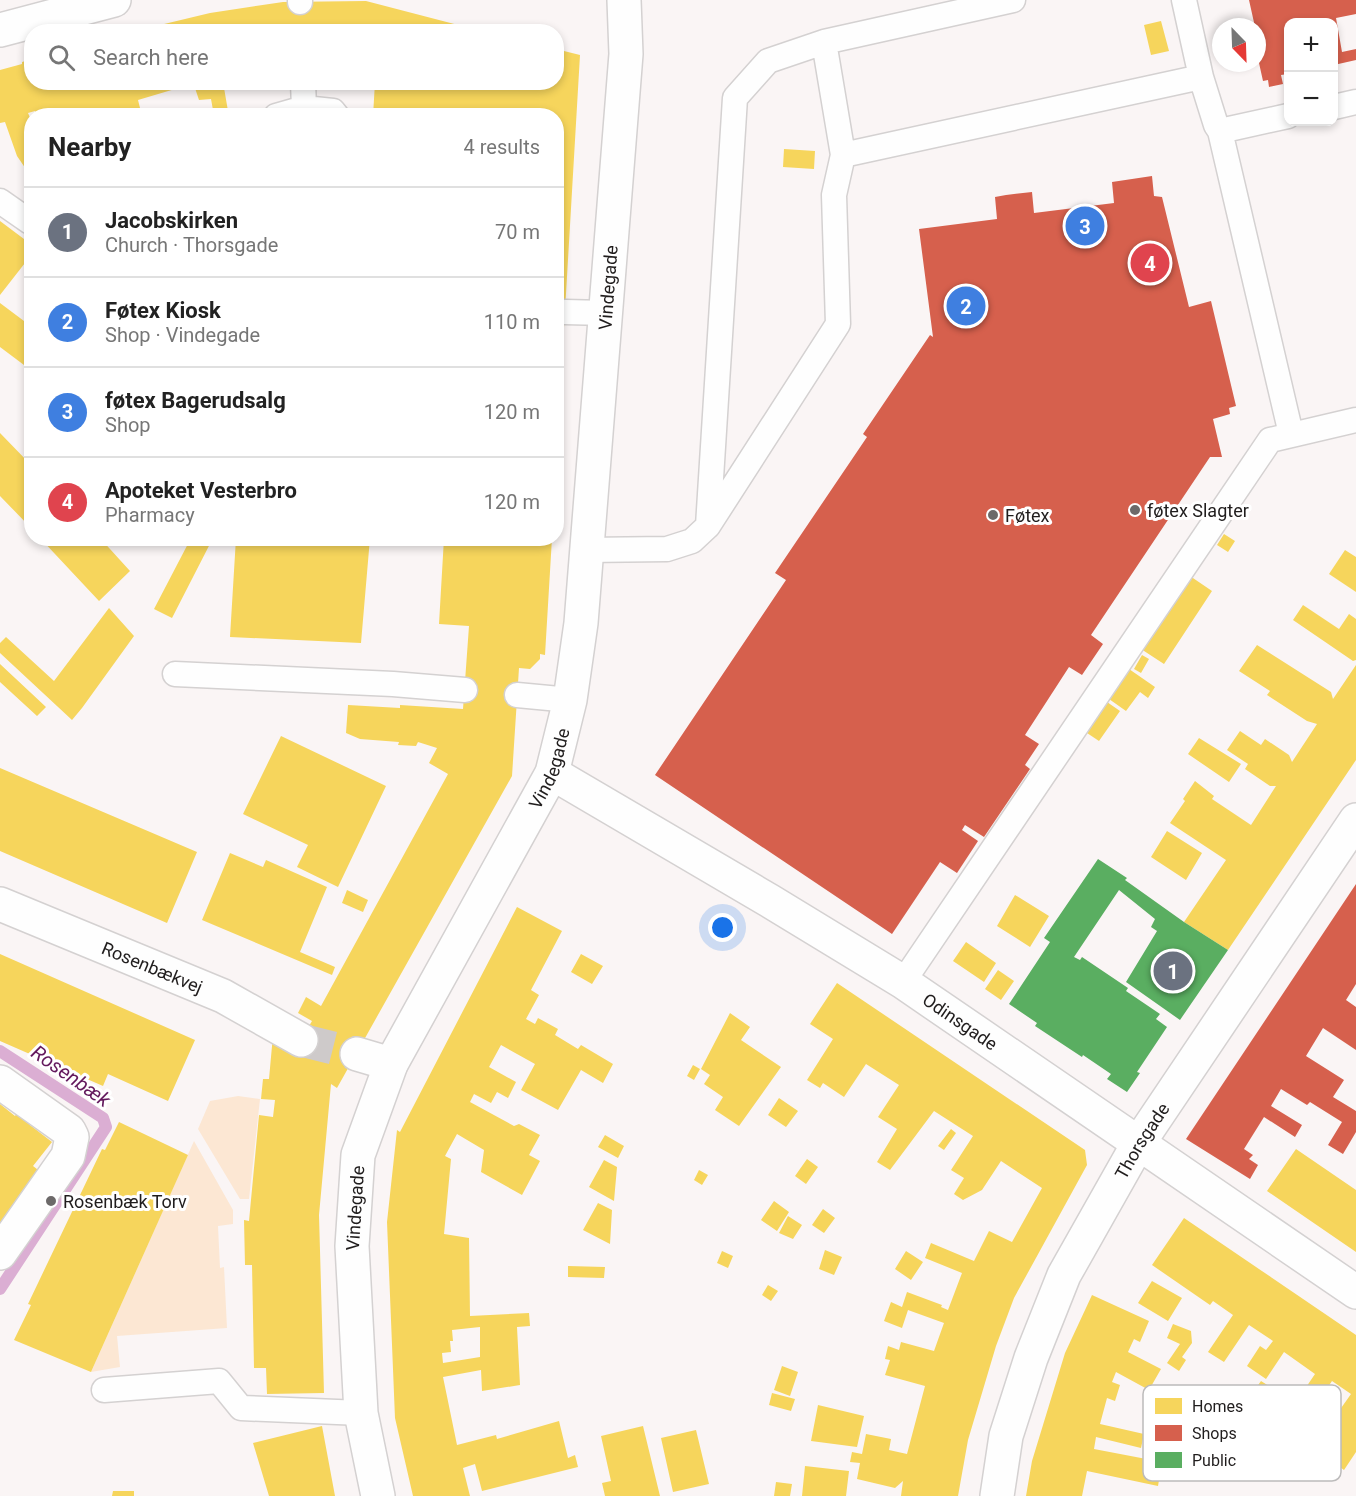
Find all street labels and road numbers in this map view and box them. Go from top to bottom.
street label: Vindegade [594,244,621,331]
street label: Vindegade [524,726,573,812]
street label: Rosenbækvej [99,937,206,997]
street label: Odinsgade [919,988,1002,1054]
street label: Thorsgade [1110,1099,1173,1183]
street label: Vindegade [341,1165,368,1251]

